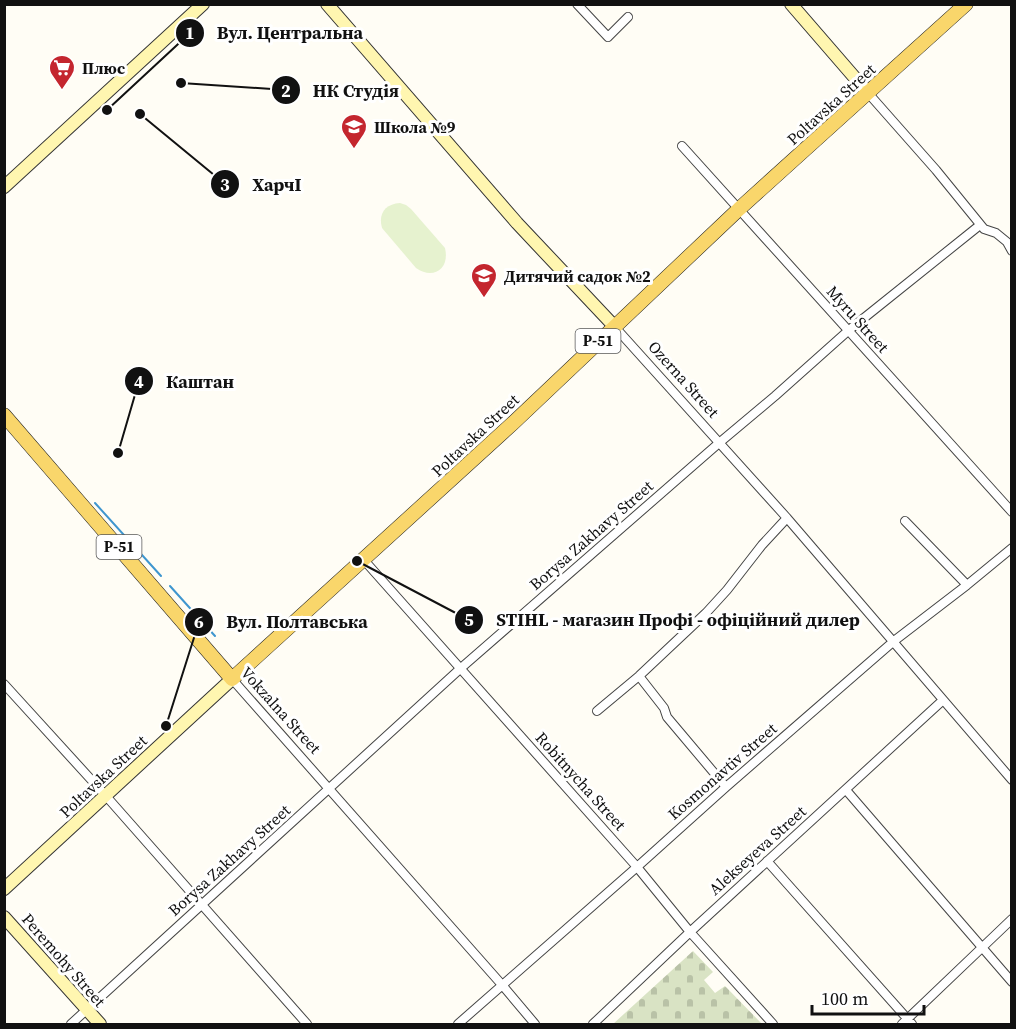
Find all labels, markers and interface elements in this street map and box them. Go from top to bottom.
callout: Вул. Центральна [175,15,375,51]
text: 1 [185,20,195,45]
text: Вул. Центральна [217,20,364,45]
supermarket icon: Плюс [47,53,77,91]
place label: Плюс [82,57,125,79]
street label: Poltavska Street [782,58,881,150]
callout: НК Студія [271,72,411,108]
text: 2 [281,78,291,103]
text: НК Студія [313,78,399,103]
school or university icon: Школа №9 [339,112,369,150]
place label: Школа №9 [374,116,456,138]
callout: ХарчI [210,166,313,202]
text: 3 [220,172,230,197]
text: ХарчI [252,172,302,197]
school or university icon: Дитячий садок №2 [469,261,499,299]
place label: Дитячий садок №2 [504,265,651,287]
street label: Myru Street [822,281,895,358]
road number: Р-51 [576,329,620,353]
street label: Ozerna Street [644,336,725,423]
callout: Каштан [124,363,246,399]
text: 4 [134,369,144,394]
text: Каштан [166,369,234,394]
street label: Poltavska Street [426,388,524,481]
street label: Borysa Zakhavy Street [524,475,658,595]
road number: Р-51 [96,535,142,559]
callout: STIHL - магазин Профі - офіційний дилер [454,602,872,638]
callout: Вул. Полтавська [184,604,380,640]
text: 5 [464,607,474,632]
text: STIHL - магазин Профі - офіційний дилер [496,607,860,632]
text: 6 [194,609,204,634]
text: Вул. Полтавська [226,609,368,634]
street label: Vokzalna Street [236,662,327,759]
street label: Kosmonavtiv Street [663,717,782,825]
street label: Robitnycha Street [531,727,632,836]
street label: Poltavska Street [54,729,152,822]
street label: Borysa Zakhavy Street [163,799,295,921]
street label: Alekseyeva Street [704,800,811,900]
street label: Peremohy Street [17,908,111,1012]
scale bar [812,978,924,1016]
text: 100 m [821,986,868,1011]

